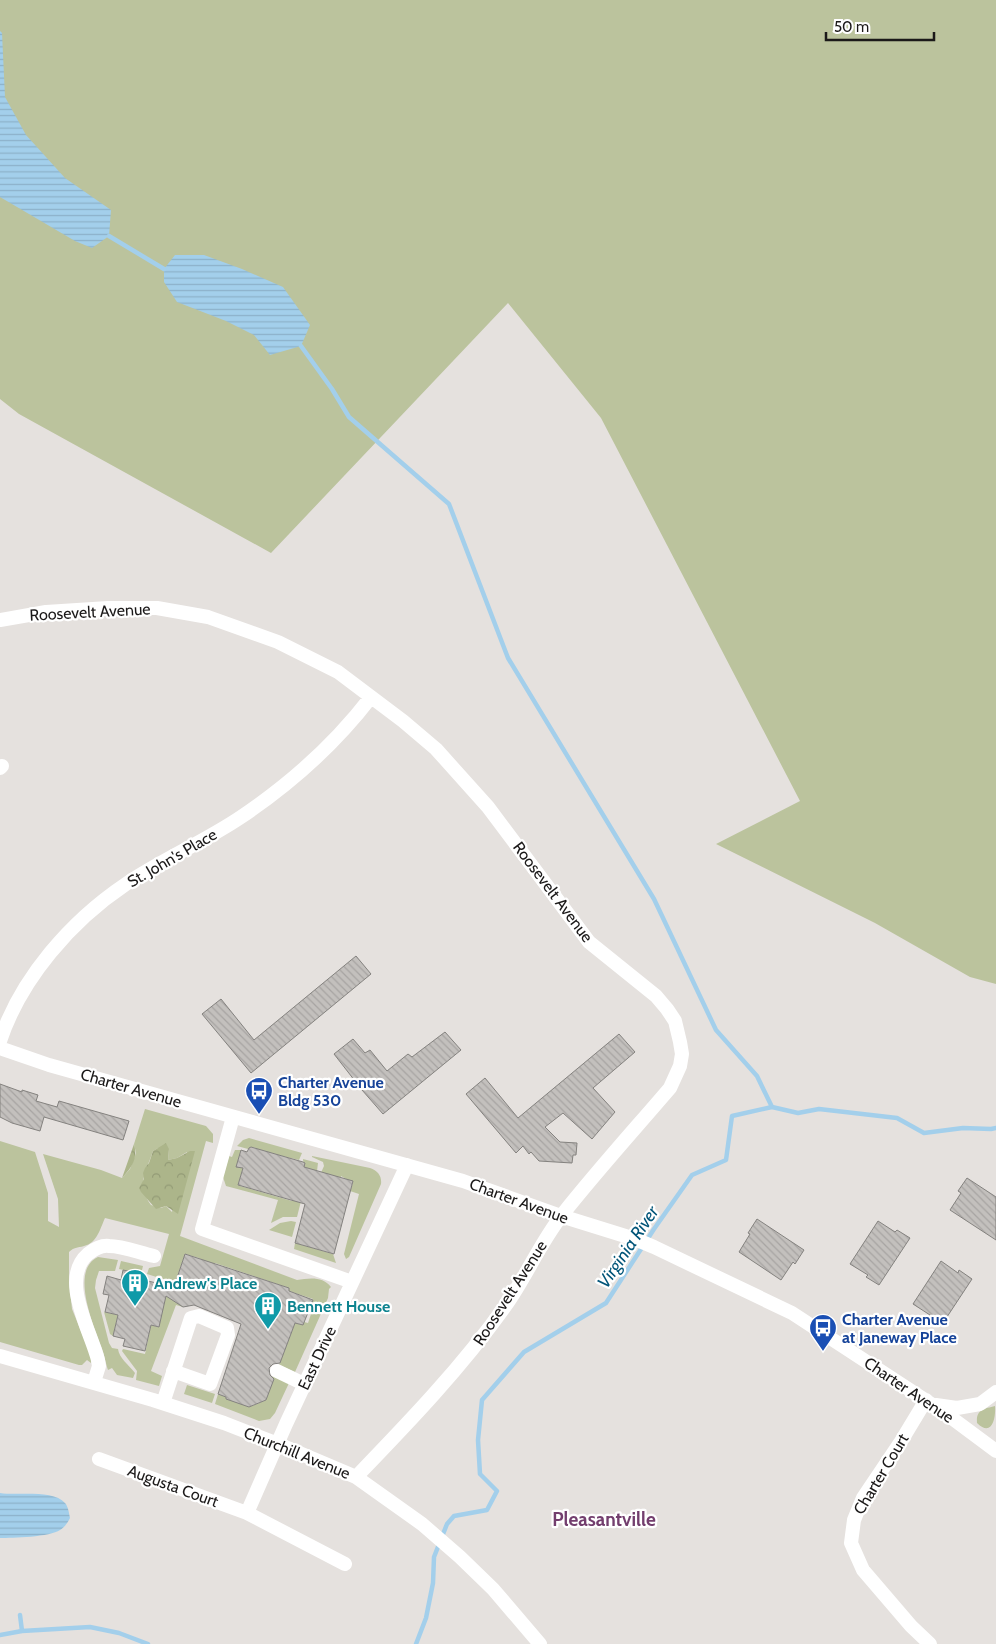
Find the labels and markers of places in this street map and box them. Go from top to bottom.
place label: Charter Avenue Bldg 530 [278,1073,384,1110]
bus stop icon: Charter Avenue Bldg 530 [244,1076,274,1115]
building icon: Andrew's Place [120,1268,150,1307]
place label: Andrew's Place [154,1274,257,1293]
building icon: Bennett House [253,1291,283,1330]
place label: Bennett House [287,1297,390,1316]
place label: Charter Avenue at Janeway Place [842,1310,957,1347]
bus stop icon: Charter Avenue at Janeway Place [808,1313,838,1352]

